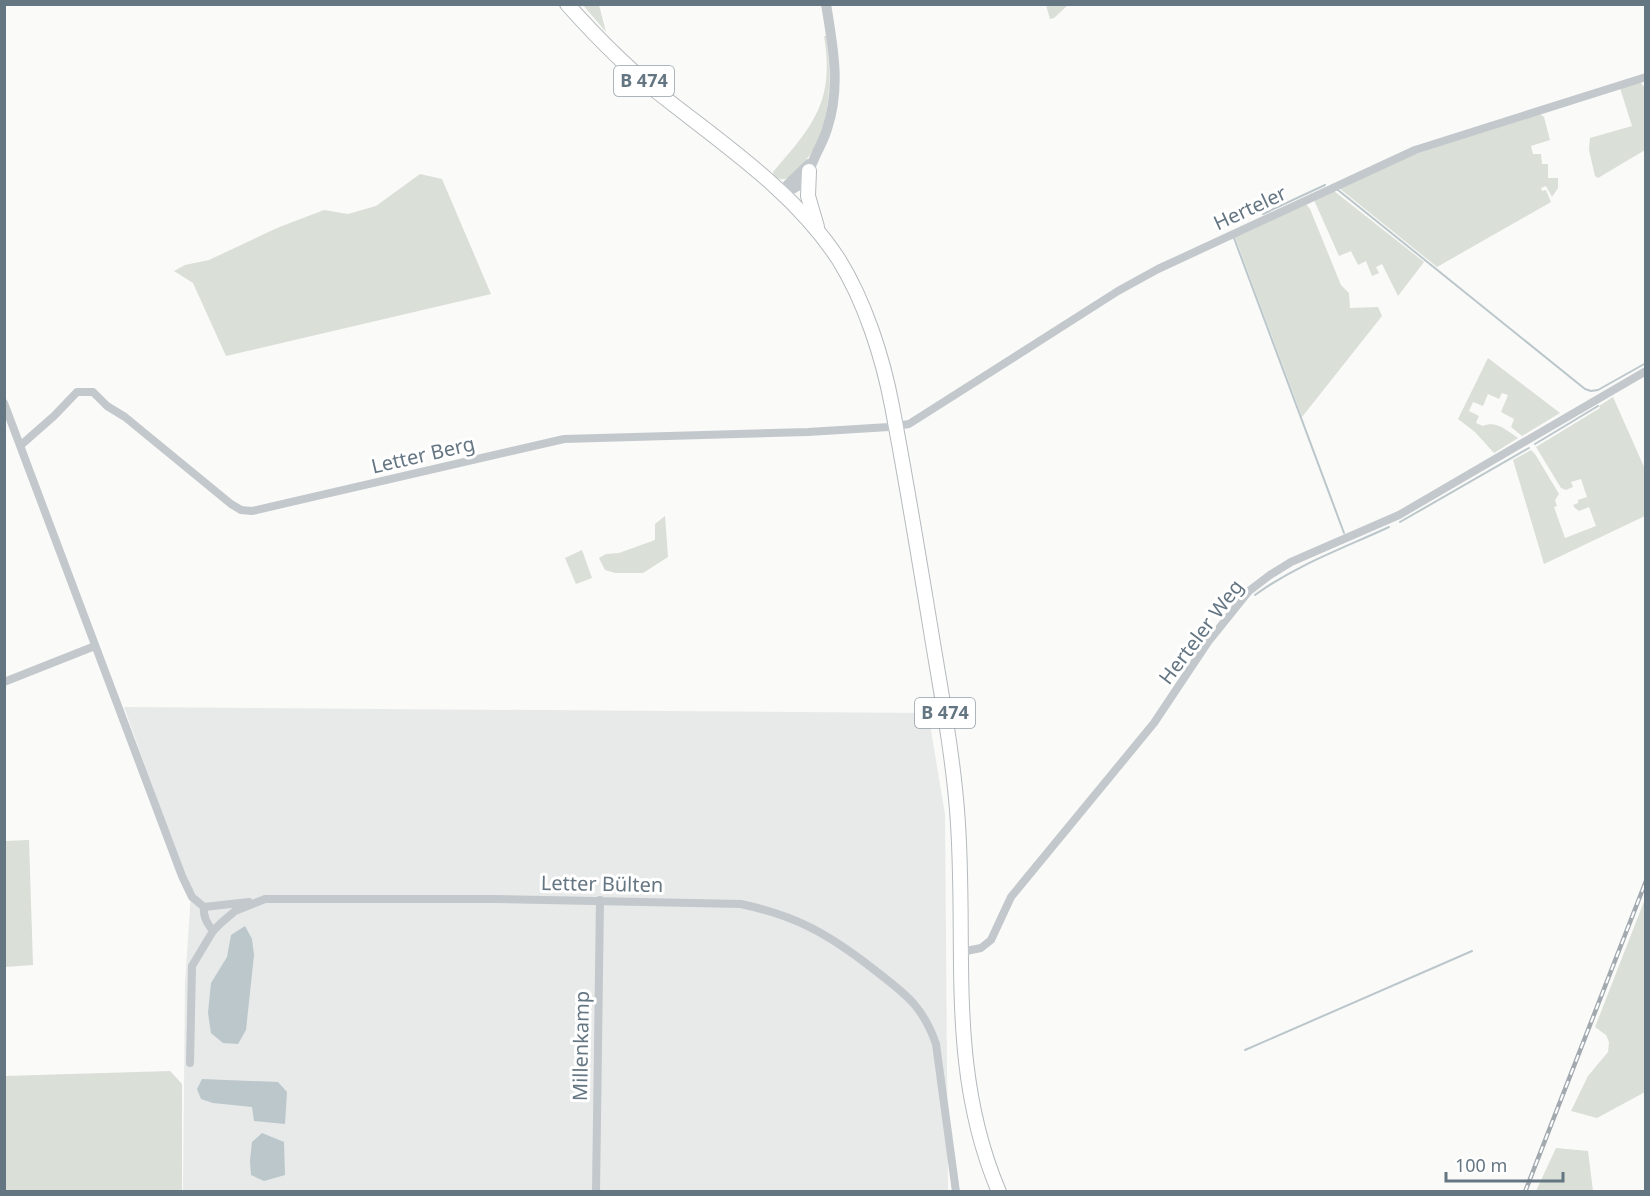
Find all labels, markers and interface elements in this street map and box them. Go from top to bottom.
road number: B 474 [614,66,674,96]
street label: Herteler [1209,179,1291,236]
street label: Letter Berg [368,429,477,480]
street label: Herteler Weg [1152,574,1249,690]
road number: B 474 [915,698,975,728]
street label: Letter Bülten [541,869,663,898]
street label: Millenkamp [566,991,595,1101]
scale bar [1446,1145,1563,1183]
text: 100 m [1455,1153,1507,1177]

